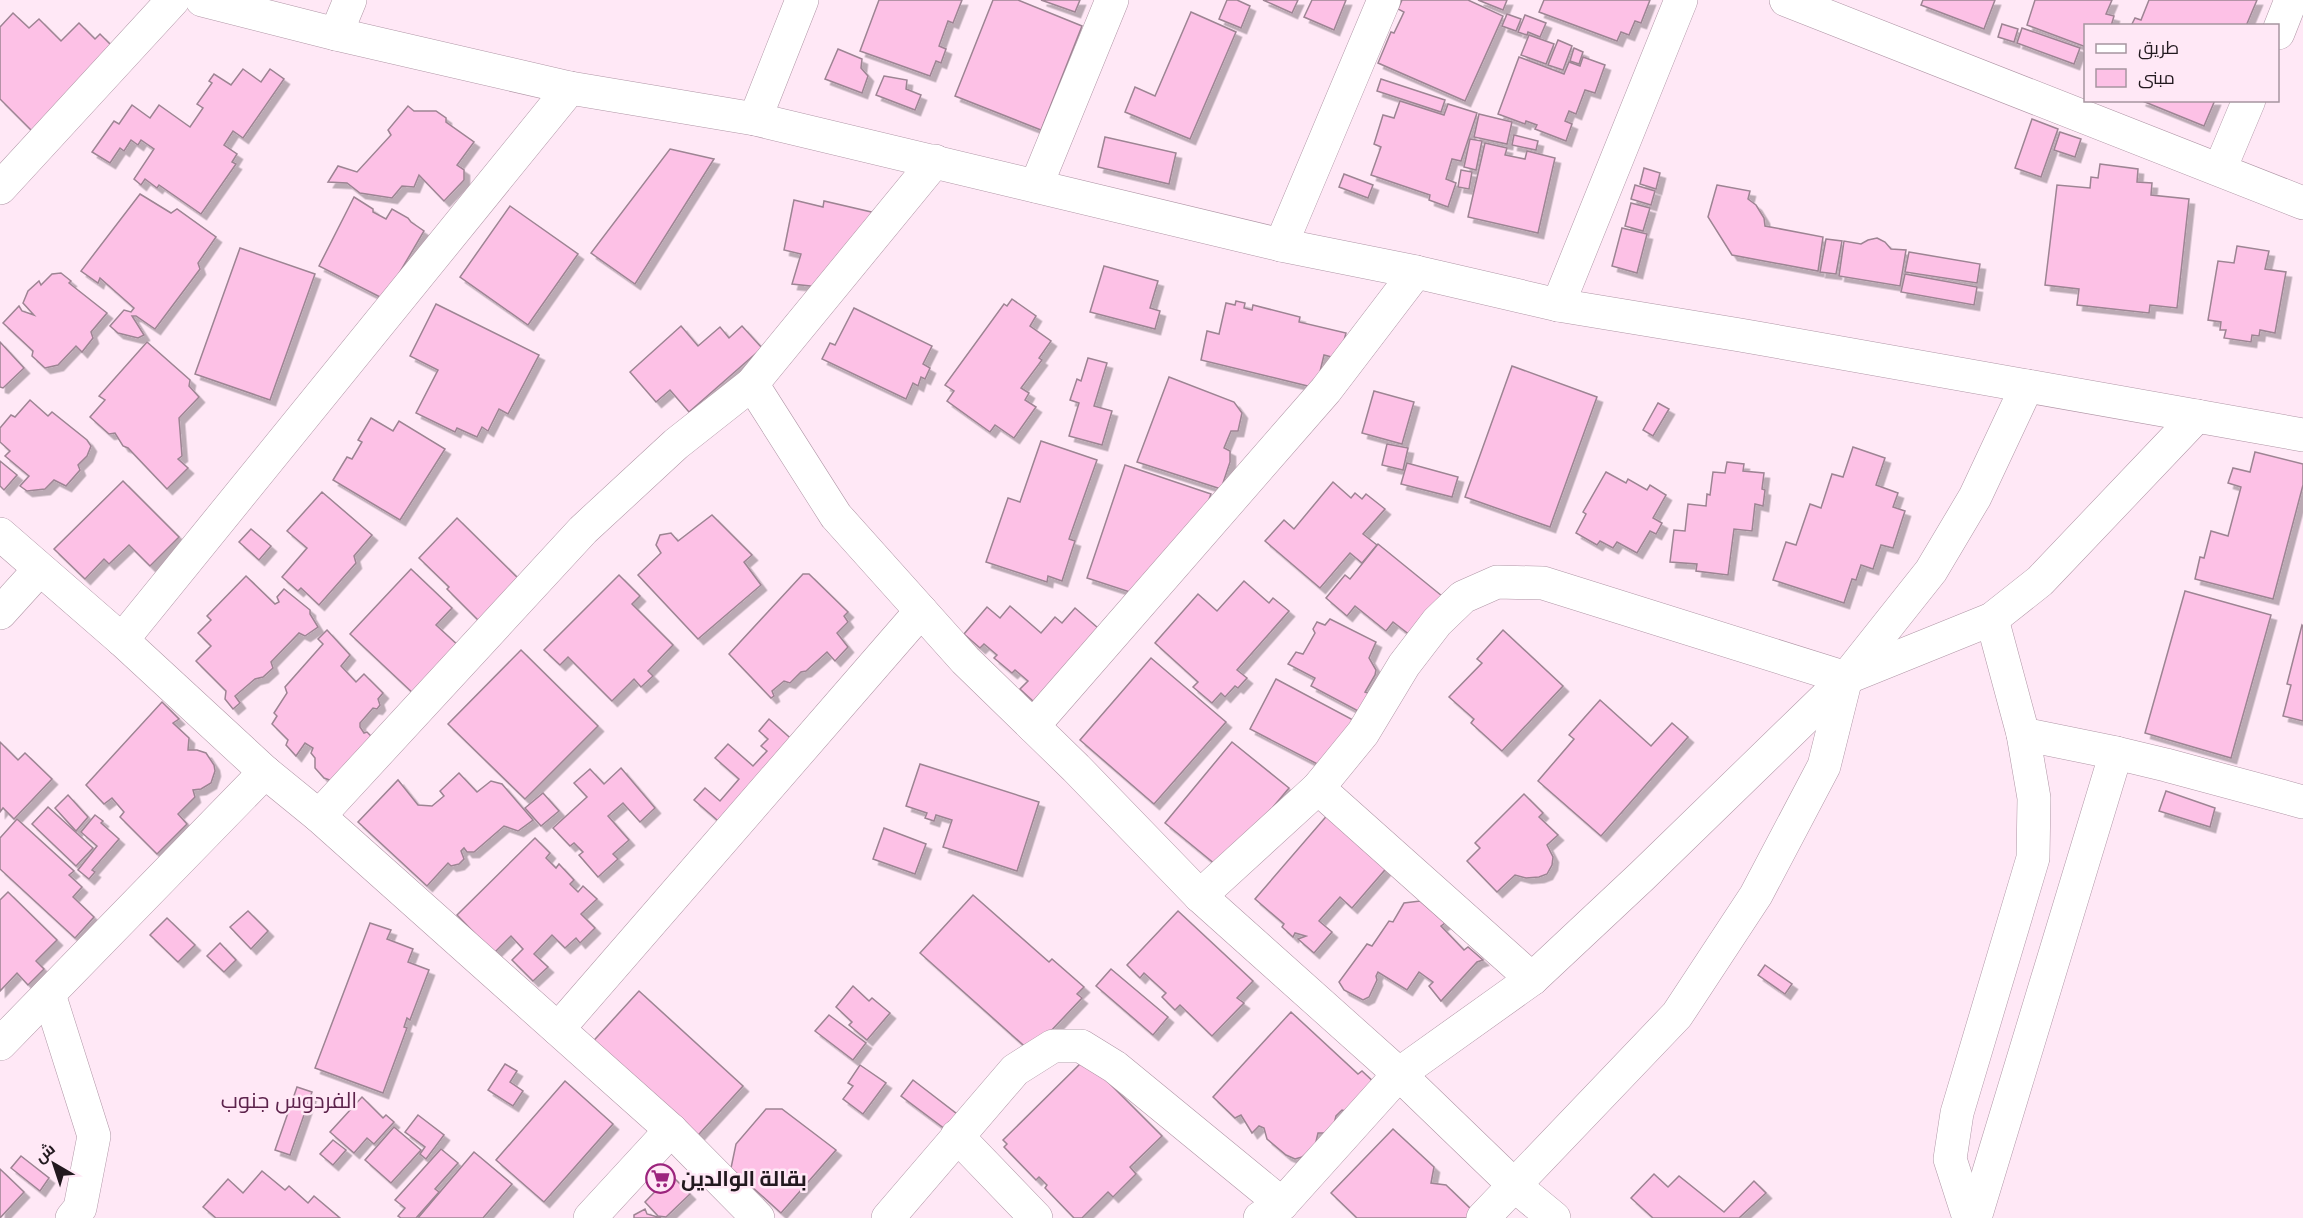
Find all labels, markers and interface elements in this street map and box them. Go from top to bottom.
legend [2084,24,2279,102]
text: طريق [2138,35,2179,60]
text: مبنى [2138,65,2175,90]
district label: الفردوس جنوب [221,1085,357,1116]
north arrow [24,1134,84,1194]
text: ش [30,1137,60,1168]
supermarket icon: بقالة الوالدين [644,1163,676,1195]
place label: بقالة الوالدين [681,1164,807,1193]

